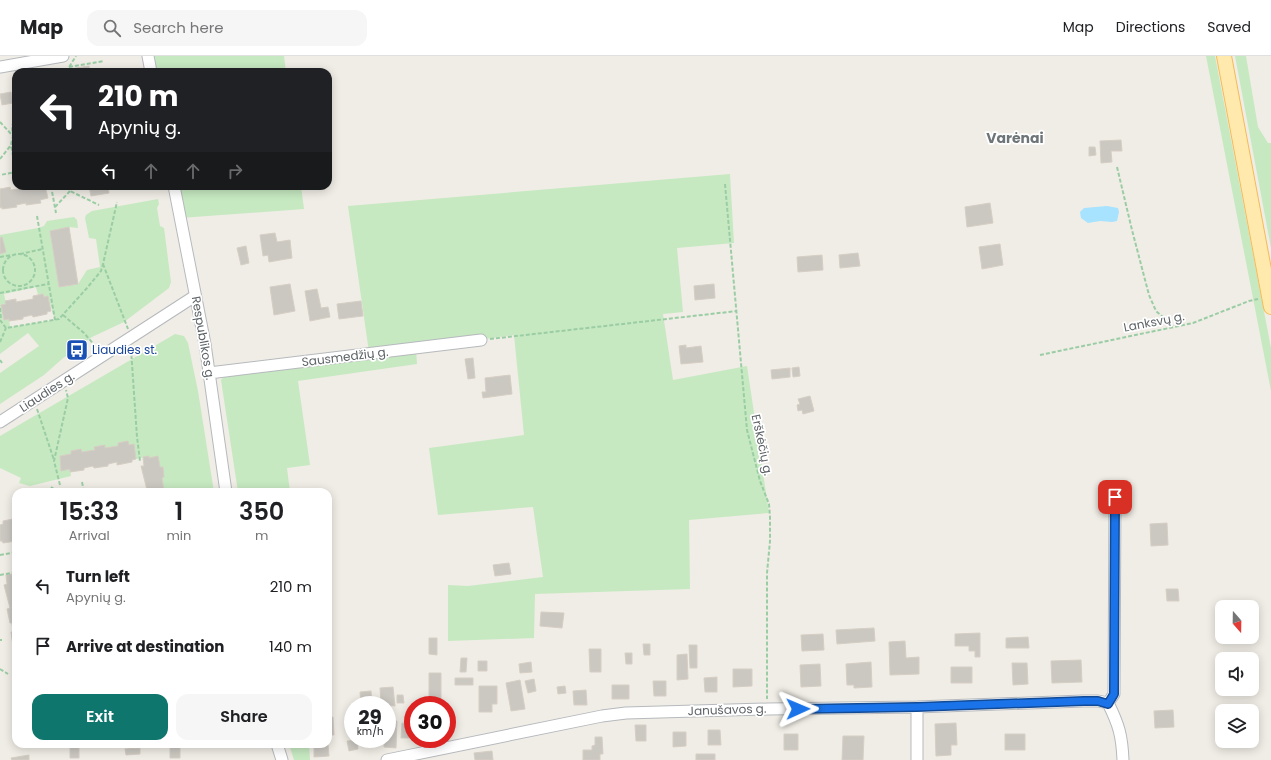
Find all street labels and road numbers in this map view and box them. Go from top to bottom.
street label: Respublikos g. [188,295,219,381]
street label: Lanksvų g. [1122,307,1186,336]
street label: Sausmedžių g. [301,343,389,370]
street label: Liaudies g. [16,367,78,416]
street label: Erškėčių g. [748,413,777,477]
street label: Janušavos g. [687,700,767,719]

